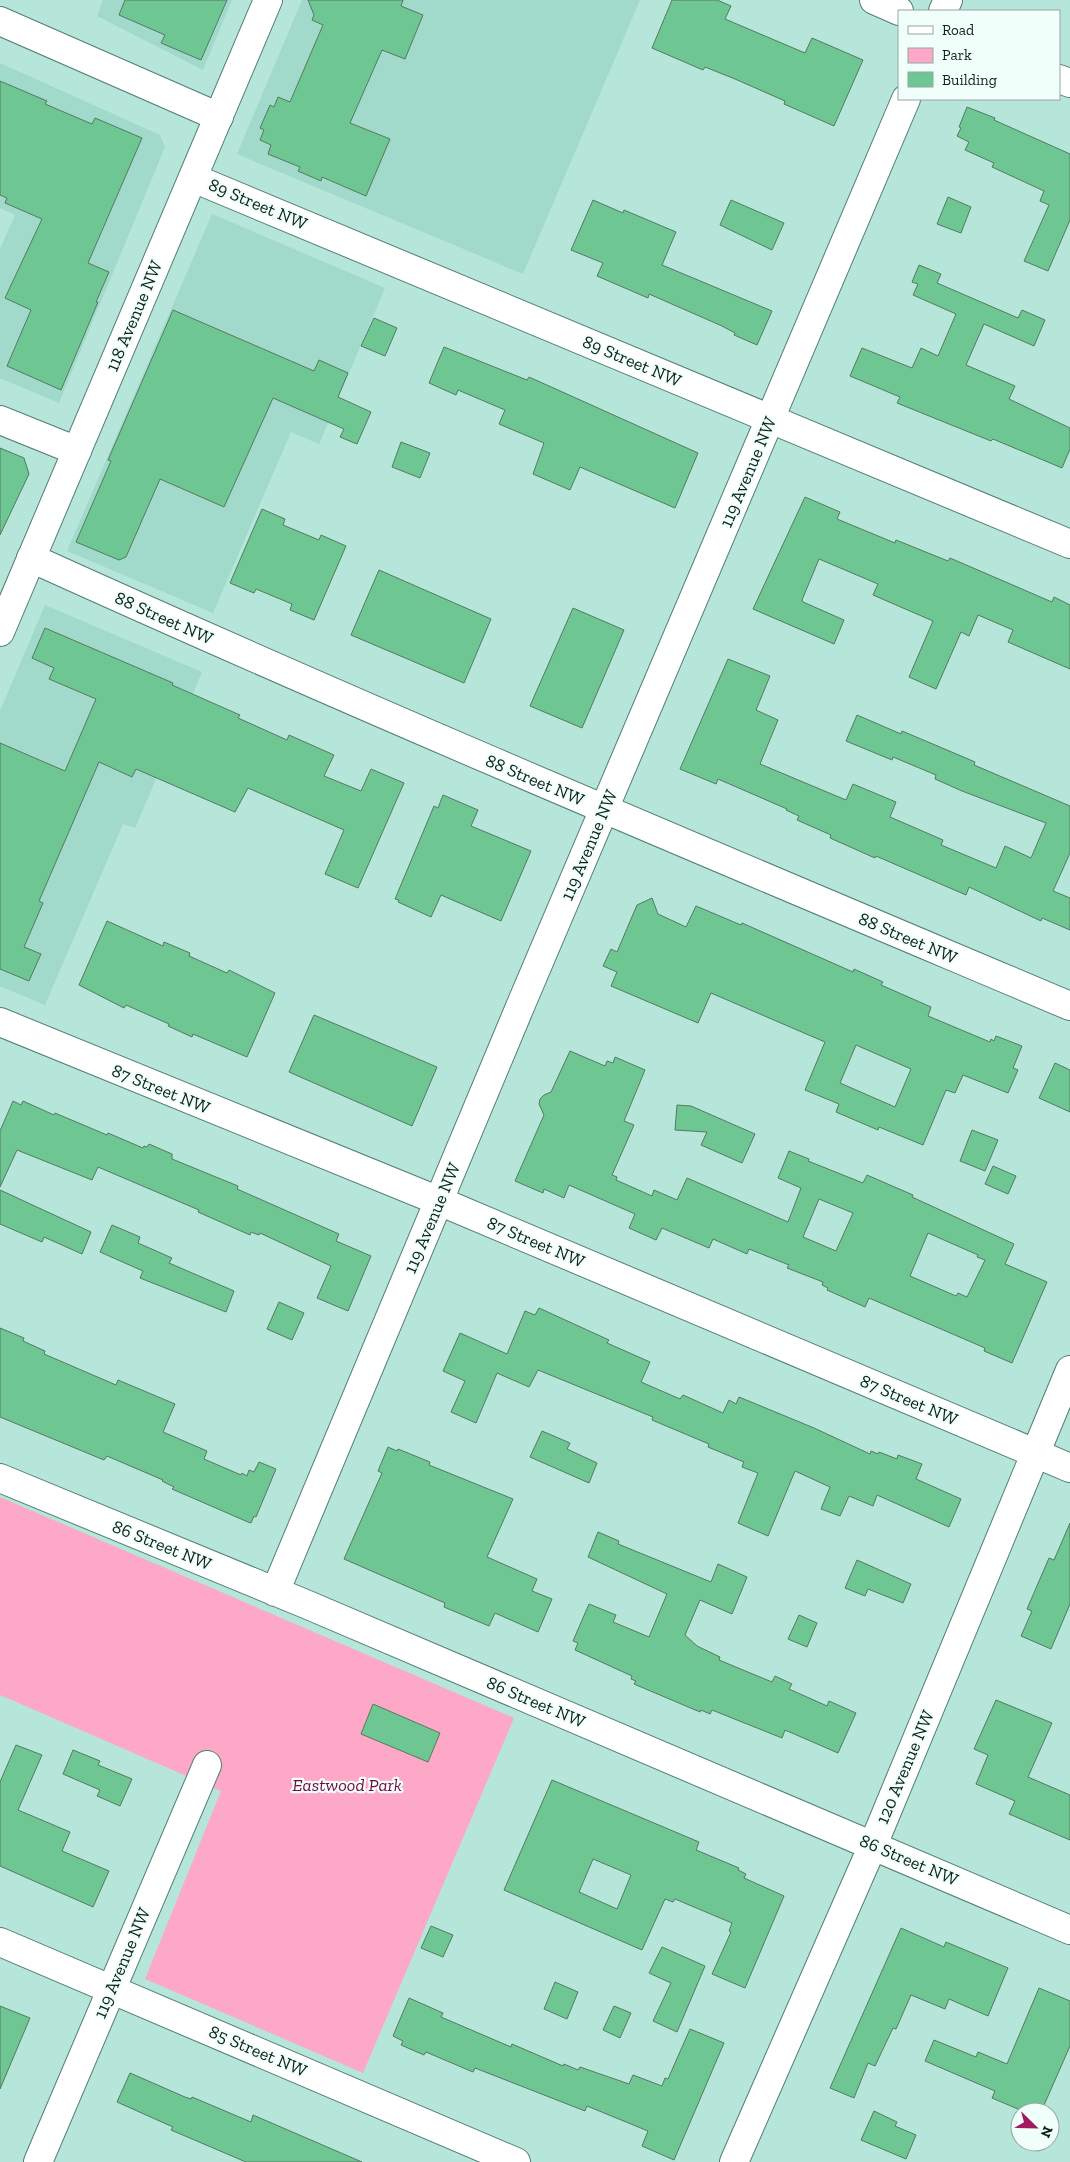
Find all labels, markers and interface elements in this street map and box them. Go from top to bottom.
legend [898,10,1060,100]
text: Road [942,21,975,39]
text: Park [942,46,972,64]
text: Building [942,71,997,89]
street label: 89 Street NW [205,173,311,235]
street label: 118 Avenue NW [101,257,167,375]
street label: 89 Street NW [579,330,685,392]
street label: 119 Avenue NW [715,413,781,531]
street label: 88 Street NW [112,587,217,649]
street label: 88 Street NW [482,749,588,811]
street label: 119 Avenue NW [556,786,622,904]
street label: 88 Street NW [855,907,961,969]
street label: 87 Street NW [109,1059,213,1119]
street label: 119 Avenue NW [399,1159,465,1277]
street label: 87 Street NW [484,1212,588,1272]
street label: 87 Street NW [857,1370,961,1430]
street label: 86 Street NW [109,1515,215,1575]
street label: 86 Street NW [483,1671,589,1733]
street label: 120 Avenue NW [871,1707,939,1827]
park label: Eastwood Park [292,1774,402,1796]
street label: 86 Street NW [856,1829,962,1891]
street label: 119 Avenue NW [89,1904,155,2022]
street label: 85 Street NW [206,2020,311,2082]
north arrow [1010,2102,1060,2152]
text: N [1036,2124,1056,2140]

